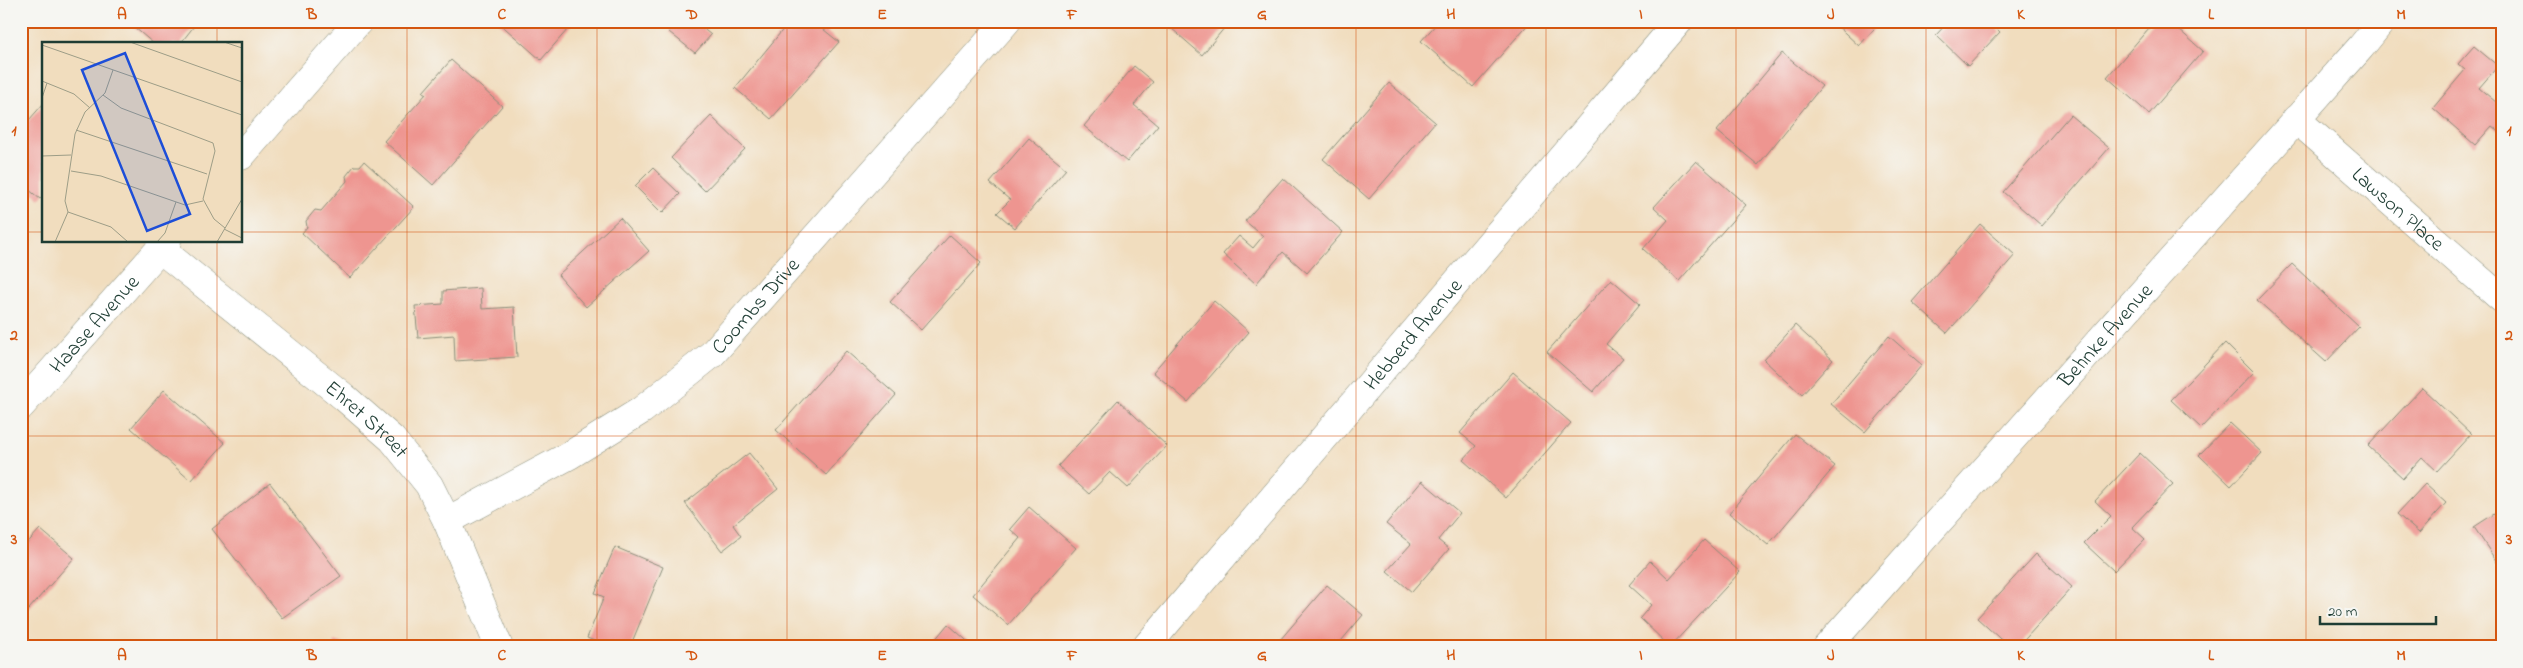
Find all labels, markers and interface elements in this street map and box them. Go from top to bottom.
text: A [117,3,127,27]
text: B [306,3,318,27]
text: C [498,3,507,27]
text: D [685,3,698,27]
text: E [877,3,887,27]
text: F [1066,3,1078,27]
text: G [1257,3,1267,27]
text: H [1446,3,1456,27]
text: I [1639,3,1643,27]
text: J [1827,3,1835,27]
text: K [2017,3,2026,27]
text: L [2208,3,2215,27]
text: M [2396,3,2406,27]
inset map [42,42,242,242]
text: 1 [11,119,17,143]
text: 1 [2506,119,2512,143]
street label: Lawson Place [2344,161,2451,259]
street label: Coombs Drive [705,251,808,362]
street label: Haase Avenue [43,268,148,381]
street label: Hebberd Avenue [1357,272,1471,398]
street label: Behnke Avenue [2051,277,2161,396]
text: 2 [9,324,18,348]
text: 2 [2504,324,2513,348]
street label: Ehret Street [318,374,415,465]
text: 3 [10,528,18,552]
text: 3 [2505,528,2513,552]
scale bar [2320,593,2437,625]
text: 20 m [2328,601,2358,623]
text: A [117,644,127,668]
text: B [306,644,318,668]
text: C [498,644,507,668]
text: D [685,644,698,668]
text: E [877,644,887,668]
text: F [1066,644,1078,668]
text: G [1257,644,1267,668]
text: H [1446,644,1456,668]
text: I [1639,644,1643,668]
text: J [1827,644,1835,668]
text: K [2017,644,2026,668]
text: L [2208,644,2215,668]
text: M [2396,644,2406,668]

